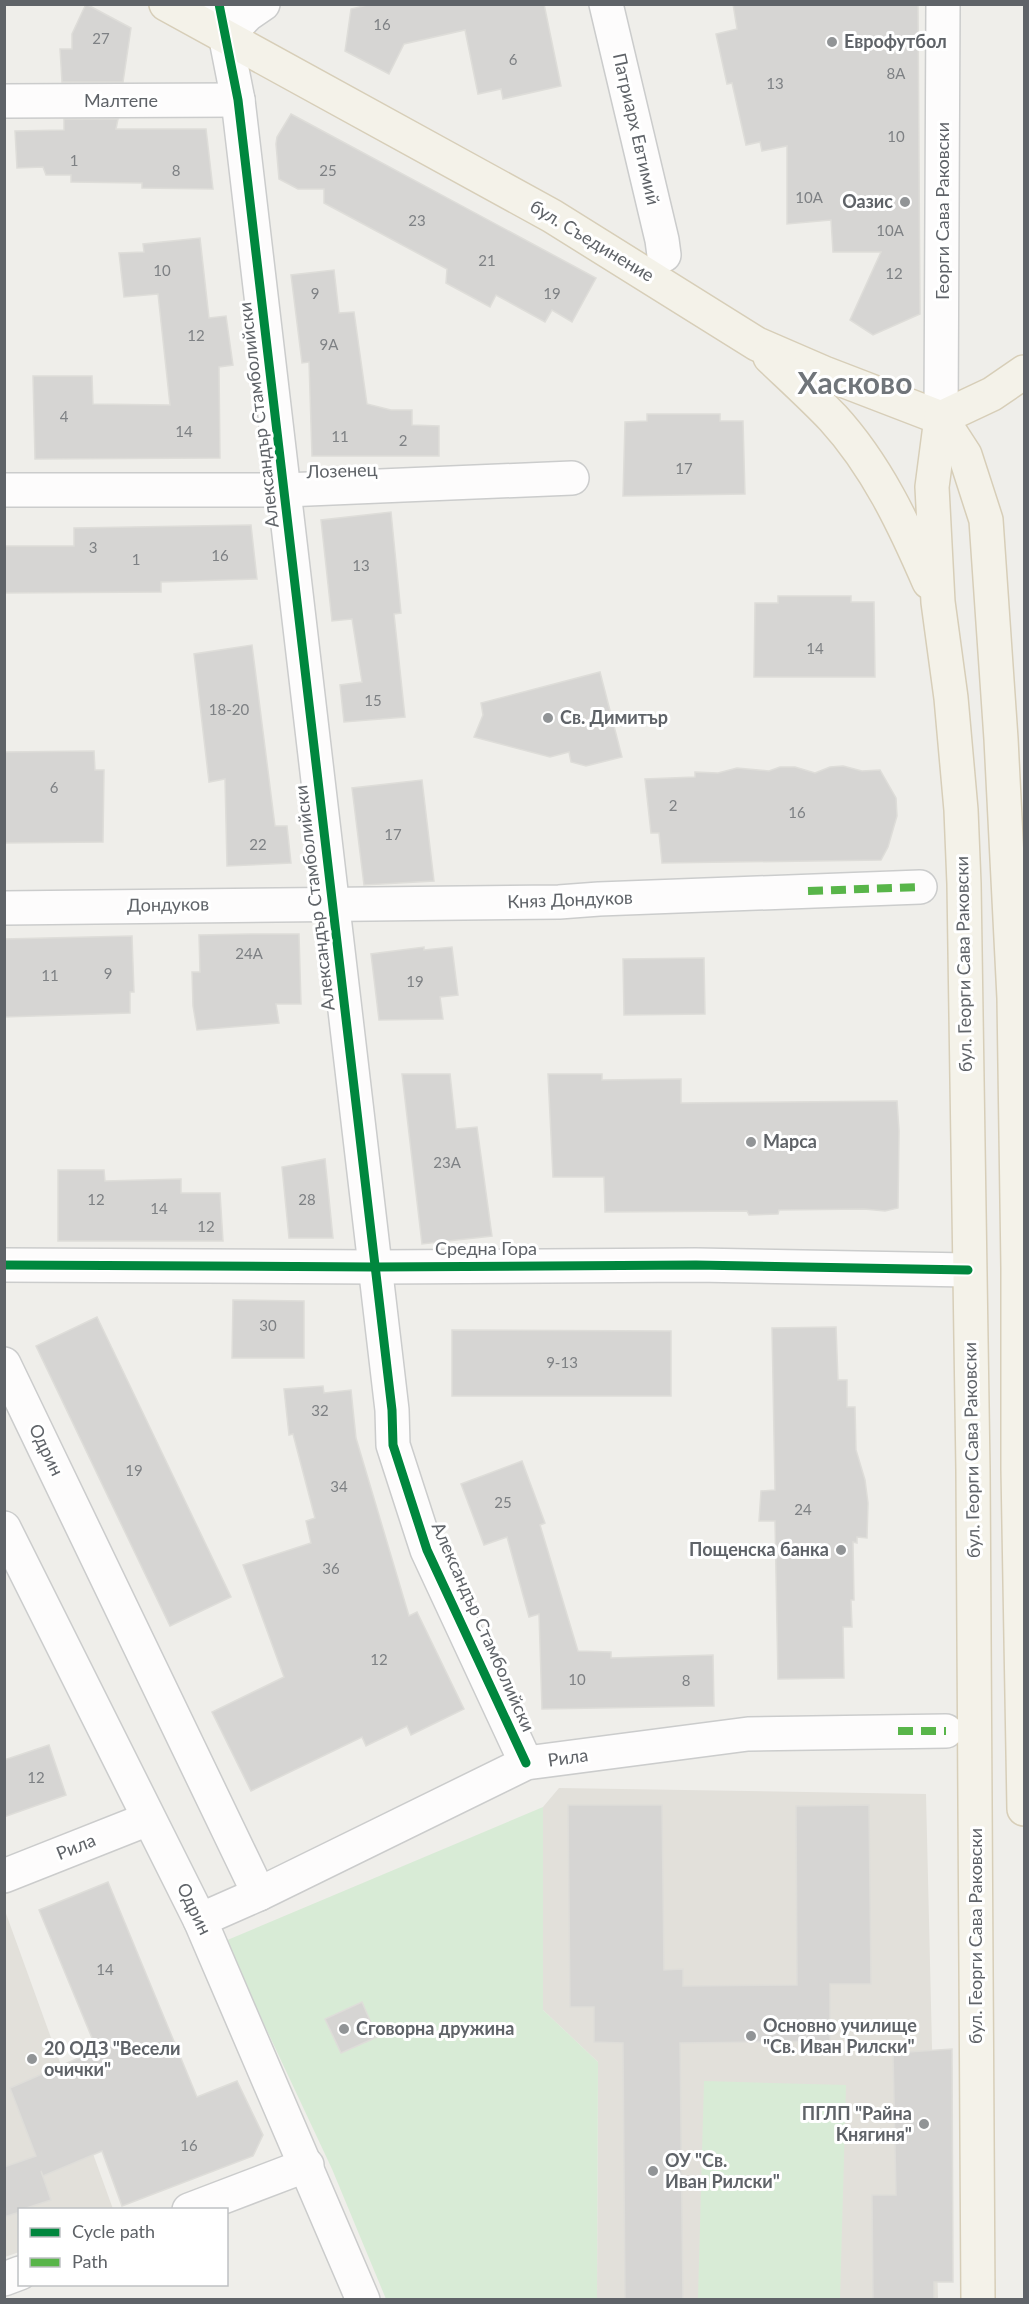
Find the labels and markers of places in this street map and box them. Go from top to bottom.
place label: Еврофутбол [844,30,947,52]
marker: Еврофутбол [825,35,839,49]
place label: Оазис [842,190,893,212]
marker: Оазис [898,195,912,209]
place label: Св. Димитър [560,706,668,728]
marker: Св. Димитър [541,711,555,725]
place label: Марса [763,1130,817,1152]
marker: Марса [744,1135,758,1149]
place label: Пощенска банка [689,1538,829,1560]
marker: Пощенска банка [834,1543,848,1557]
place label: Основно училище "Св. Иван Рилски" [763,2014,917,2057]
place label: Сговорна дружина [356,2017,514,2039]
marker: Сговорна дружина [337,2022,351,2036]
marker: Основно училище "Св. Иван Рилски" [744,2029,758,2043]
place label: 20 ОДЗ "Весели очички" [44,2037,181,2080]
marker: 20 ОДЗ "Весели очички" [25,2052,39,2066]
place label: ПГЛП "Райна Княгиня" [802,2102,912,2145]
marker: ПГЛП "Райна Княгиня" [917,2117,931,2131]
place label: ОУ "Св. Иван Рилски" [665,2149,780,2192]
marker: ОУ "Св. Иван Рилски" [646,2164,660,2178]

